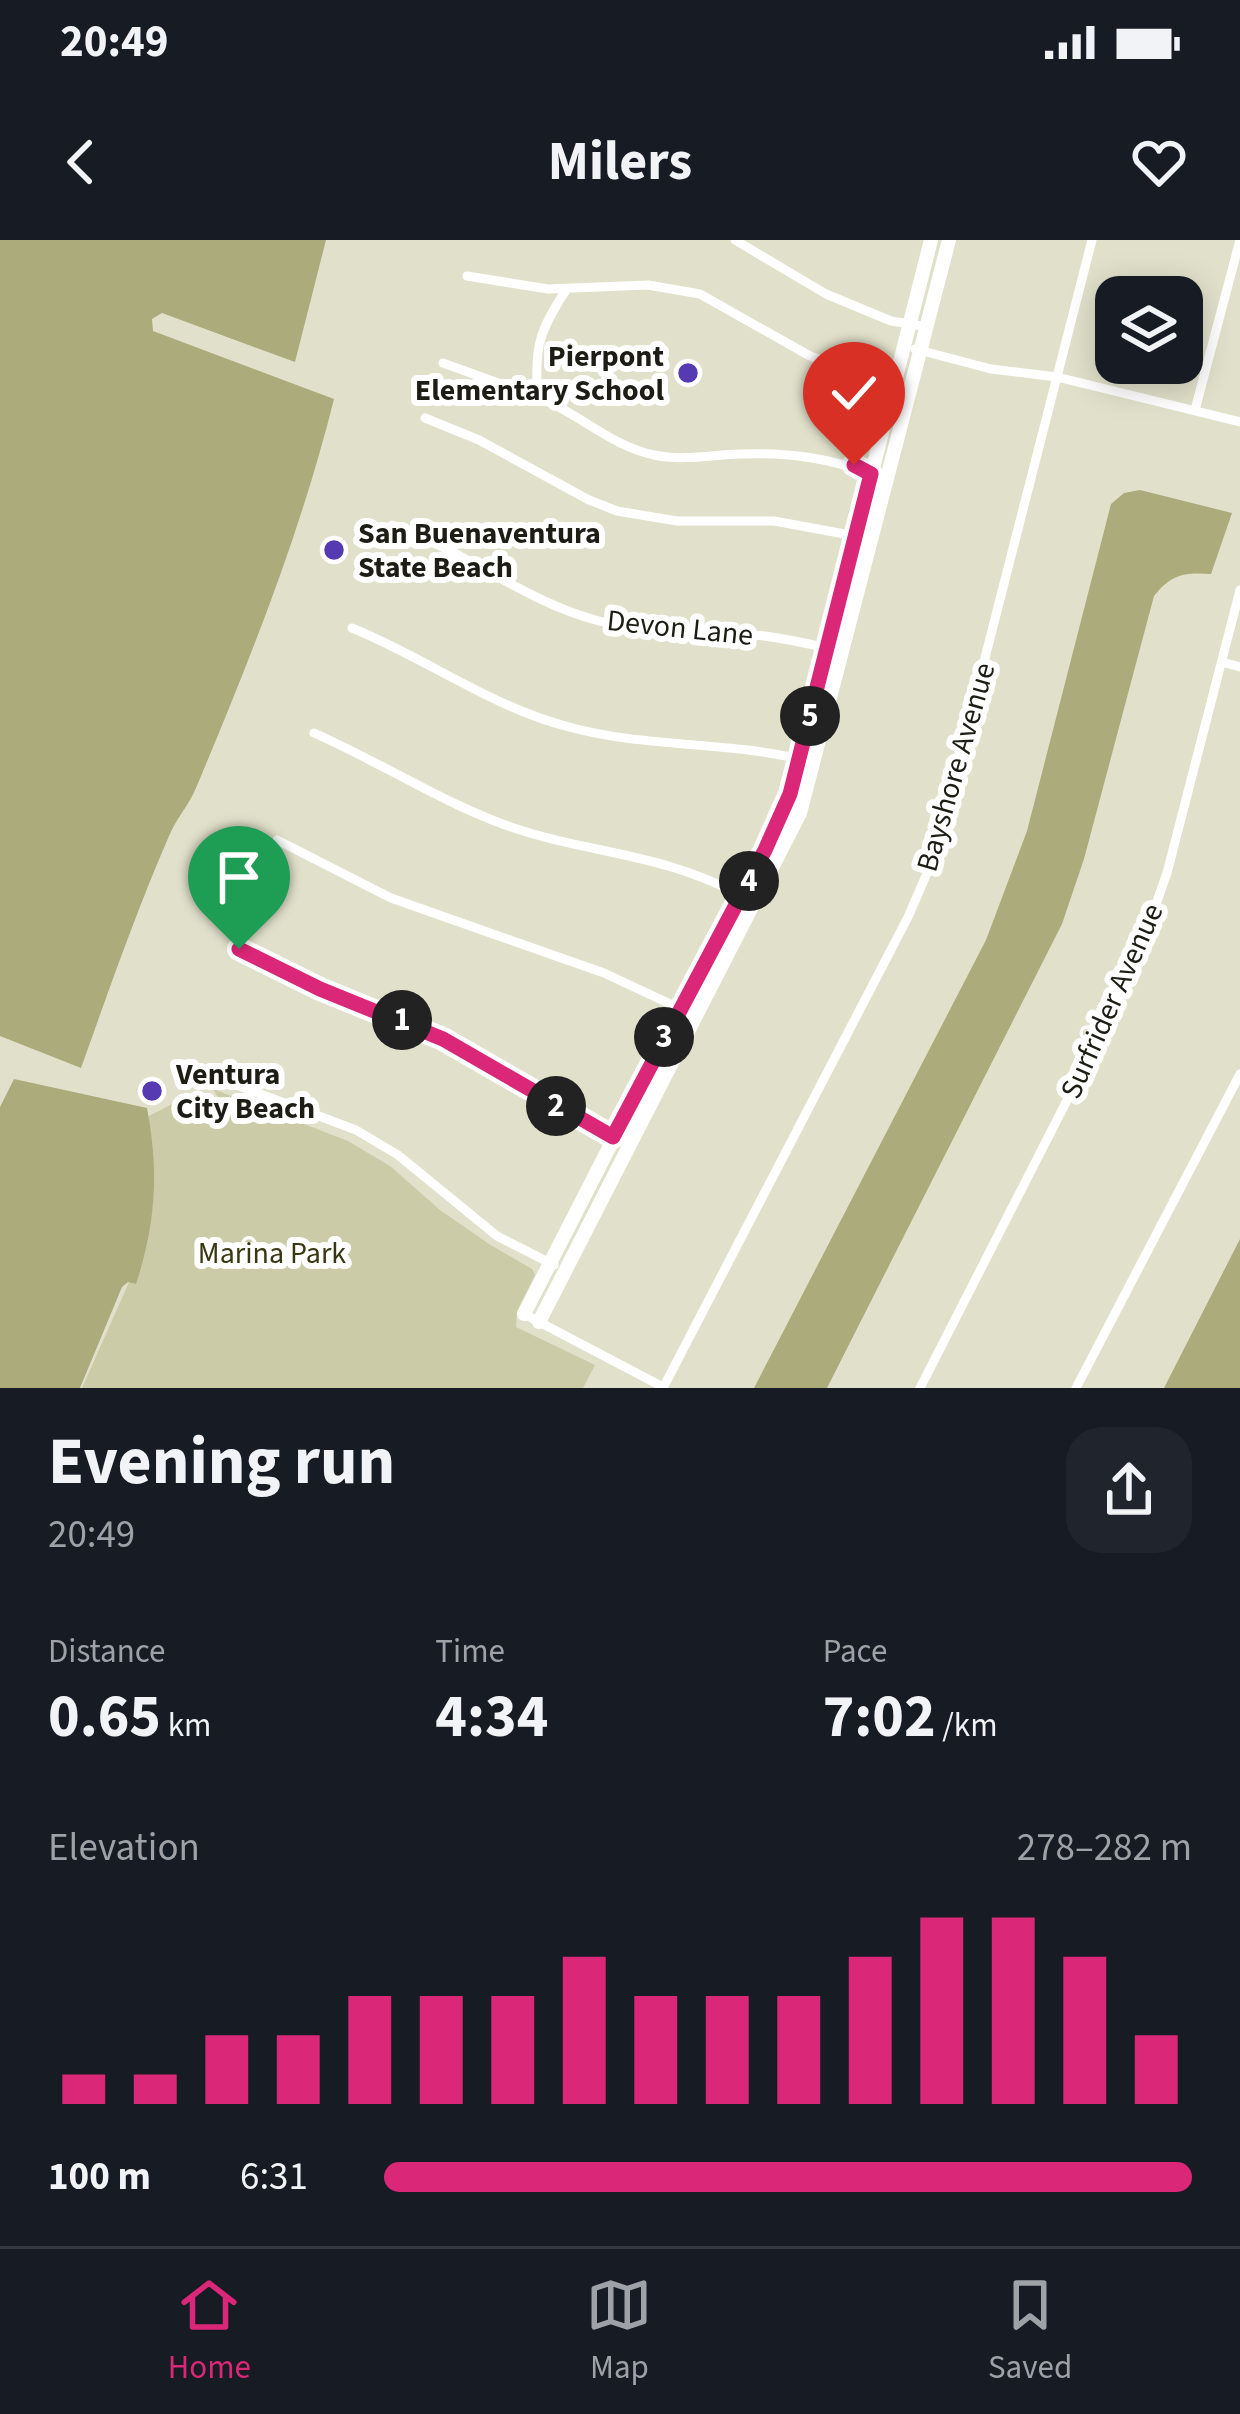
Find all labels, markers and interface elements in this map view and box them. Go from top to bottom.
text: 20:49 [60,10,169,74]
text: Milers [548,124,692,201]
icon: back [48,129,114,195]
icon: heart [1126,129,1192,195]
map controls [1095,276,1203,384]
button: layers [1095,276,1203,384]
place label: Pierpont Elementary School [415,335,664,412]
pin [803,342,905,465]
marker: Pierpont Elementary School [675,360,701,386]
icon: check [821,360,887,426]
place label: San Buenaventura State Beach [358,512,601,589]
marker: San Buenaventura State Beach [321,537,347,563]
street label: Devon Lane [605,599,755,657]
street label: Bayshore Avenue [906,658,1006,876]
pin: 5 [780,686,840,746]
text: 5 [801,692,819,739]
pin [188,826,290,949]
icon: arrive [206,844,272,910]
pin: 4 [719,851,779,911]
text: 4 [740,857,758,904]
street label: Surfrider Avenue [1050,896,1174,1106]
pin: 1 [372,990,432,1050]
text: 1 [393,996,411,1043]
pin: 3 [634,1007,694,1067]
text: 3 [655,1013,673,1060]
place label: Ventura City Beach [175,1053,315,1130]
pin: 2 [526,1076,586,1136]
marker: Ventura City Beach [139,1078,165,1104]
text: 2 [547,1082,565,1129]
park label: Marina Park [198,1232,346,1275]
text: Evening run [48,1415,395,1509]
button: share [1066,1427,1192,1553]
text: 20:49 [48,1507,135,1563]
text: Distance [48,1628,165,1675]
text: Time [435,1628,505,1675]
text: Pace [823,1628,887,1675]
text: 0.65 [48,1675,161,1760]
text: 4:34 [435,1675,548,1760]
text: 7:02 [823,1675,936,1760]
text: km [161,1702,211,1749]
text: /km [936,1702,998,1749]
text: Elevation [48,1820,200,1876]
text: 278–282 m [1017,1820,1192,1876]
text: 100 m [48,2149,151,2205]
text: 6:31 [240,2149,308,2205]
tab: Home [168,2272,251,2391]
tab: Map [586,2272,652,2391]
tab: Saved [988,2272,1072,2391]

